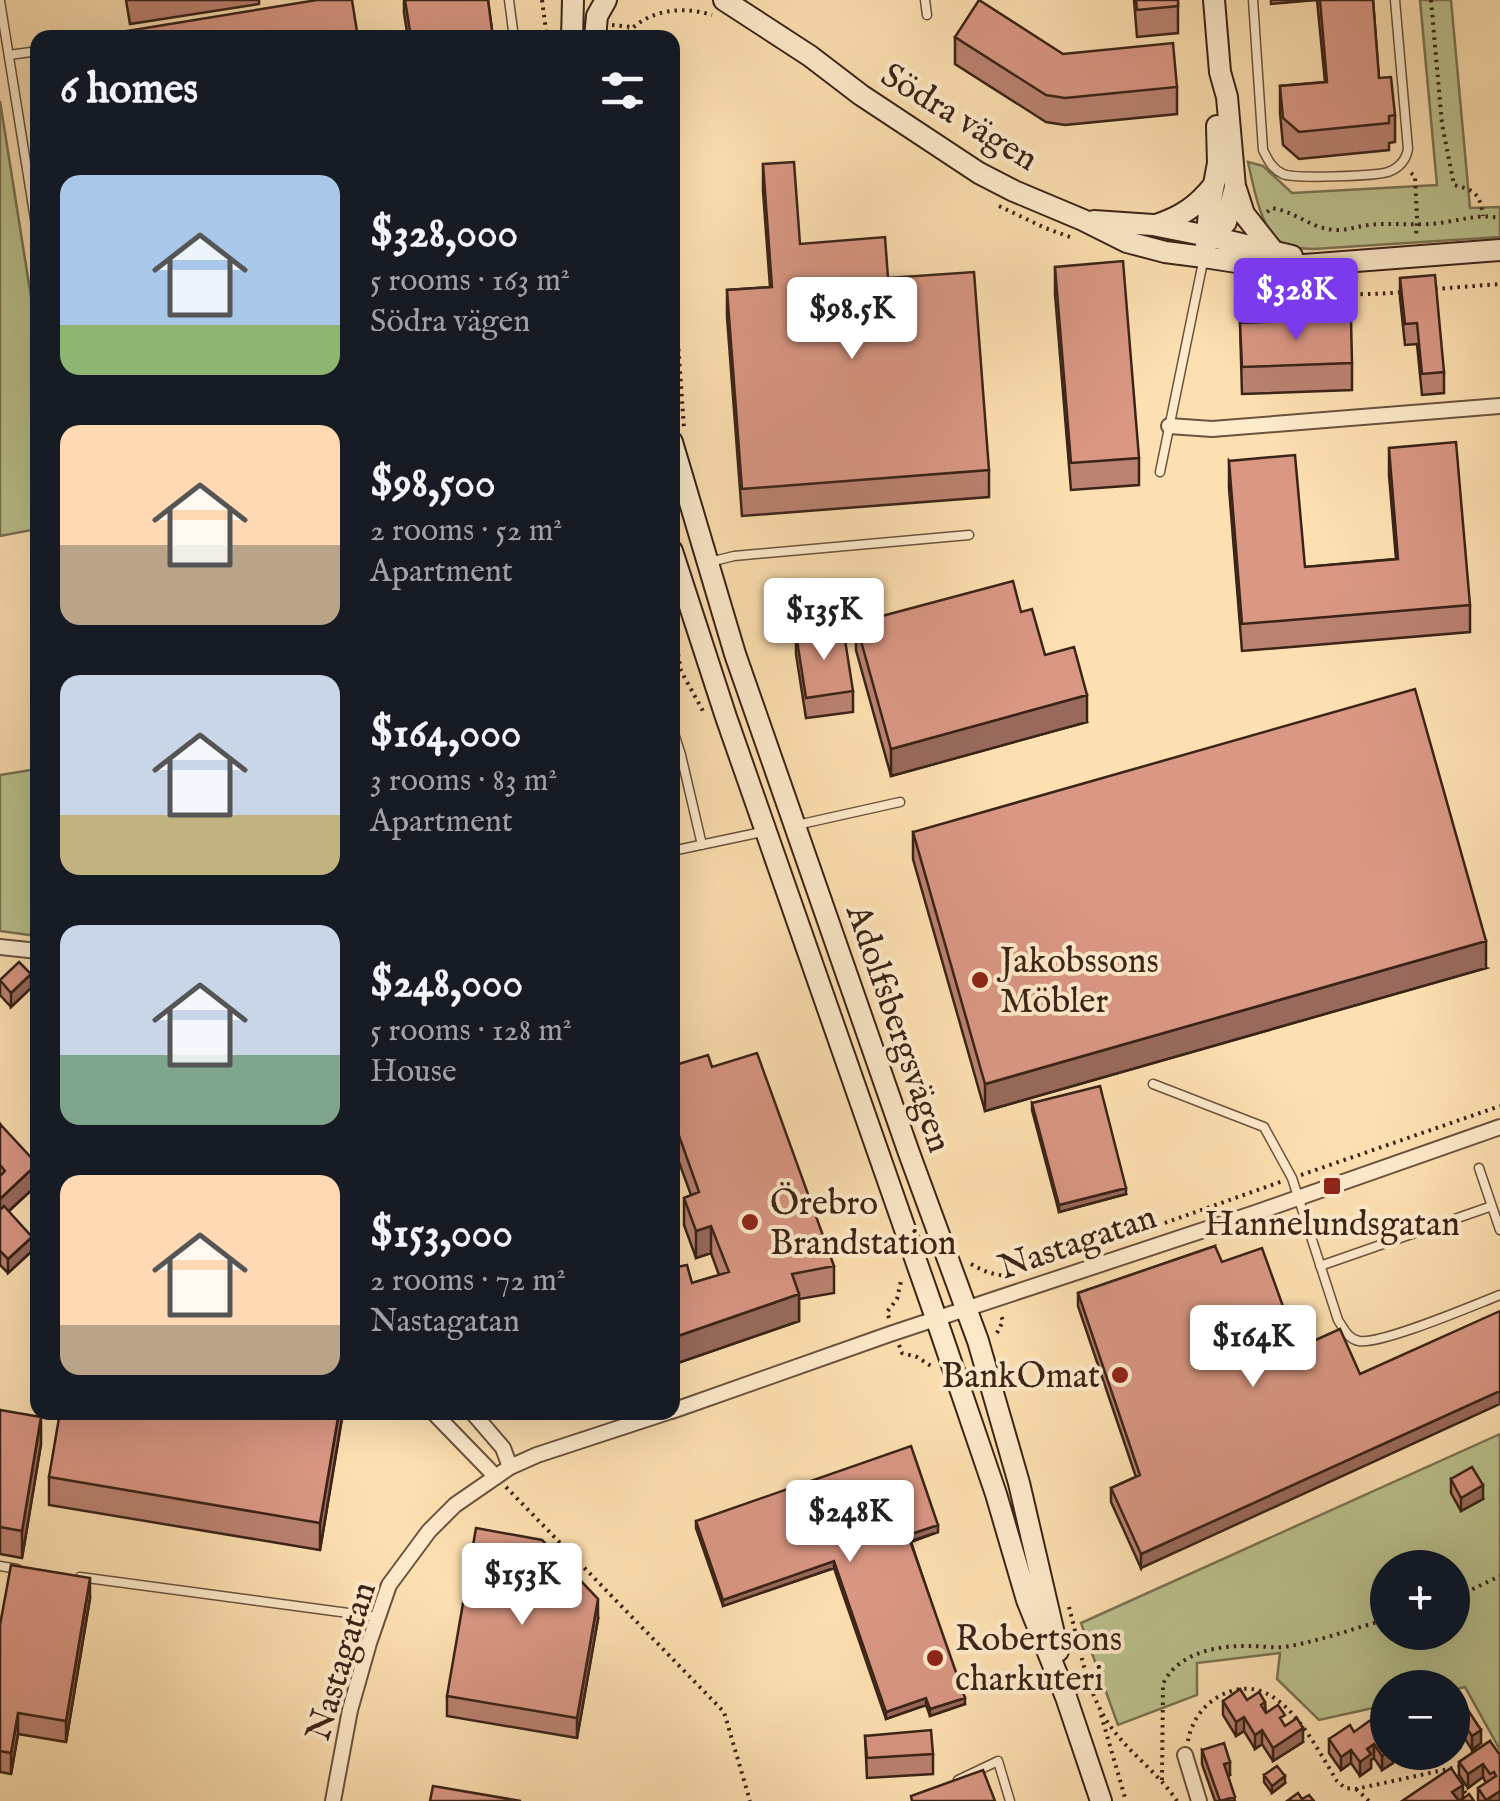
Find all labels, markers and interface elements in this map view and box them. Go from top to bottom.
street label: Södra vägen [872,54,1045,183]
icon: filters [595,63,650,118]
text: 6 homes [60,64,198,117]
text: $328,000 [370,208,518,261]
icon: home [140,215,260,335]
pin: $328K [1226,258,1366,343]
text: 5 rooms · 163 m² [370,261,570,302]
text: $328K [1256,270,1336,311]
pin: $98.5K [771,277,933,362]
text: $98.5K [809,289,895,330]
text: Södra vägen [370,302,530,343]
text: $98,500 [370,458,496,511]
icon: home [140,465,260,585]
text: 2 rooms · 52 m² [370,511,562,552]
text: Apartment [370,552,513,593]
pin: $135K [754,578,894,663]
text: $135K [786,590,862,631]
text: $164,000 [370,708,521,761]
icon: home [140,715,260,835]
text: 3 rooms · 83 m² [370,761,557,802]
text: Apartment [370,802,513,843]
street label: Adolfsbergsvägen [834,898,961,1158]
place label: Jakobssons Möbler [996,940,1159,1025]
text: $248,000 [370,958,523,1011]
icon: home [140,965,260,1085]
marker: Jakobssons Möbler [969,969,991,991]
text: 5 rooms · 128 m² [370,1011,572,1052]
text: House [370,1052,457,1093]
marker: Hannelundsgatan [1321,1175,1343,1197]
place label: Örebro Brandstation [770,1182,956,1267]
street label: Nastagatan [993,1195,1163,1291]
place label: Hannelundsgatan [1204,1203,1460,1248]
text: $153,000 [370,1208,513,1261]
marker: Örebro Brandstation [739,1211,761,1233]
icon: home [140,1215,260,1335]
text: 2 rooms · 72 m² [370,1261,566,1302]
text: Nastagatan [370,1302,520,1343]
pin: $164K [1183,1305,1323,1390]
text: $164K [1212,1317,1294,1358]
place label: BankOmat [941,1355,1100,1400]
marker: BankOmat [1109,1364,1131,1386]
pin: $248K [780,1480,920,1565]
text: $248K [808,1492,892,1533]
pin: $153K [452,1543,592,1628]
map controls [1370,1550,1470,1770]
button: + [1370,1550,1470,1650]
text: $153K [484,1555,560,1596]
street label: Nastagatan [297,1577,388,1747]
place label: Robertsons charkuteri [955,1618,1122,1703]
marker: Robertsons charkuteri [924,1647,946,1669]
button: − [1370,1670,1470,1770]

